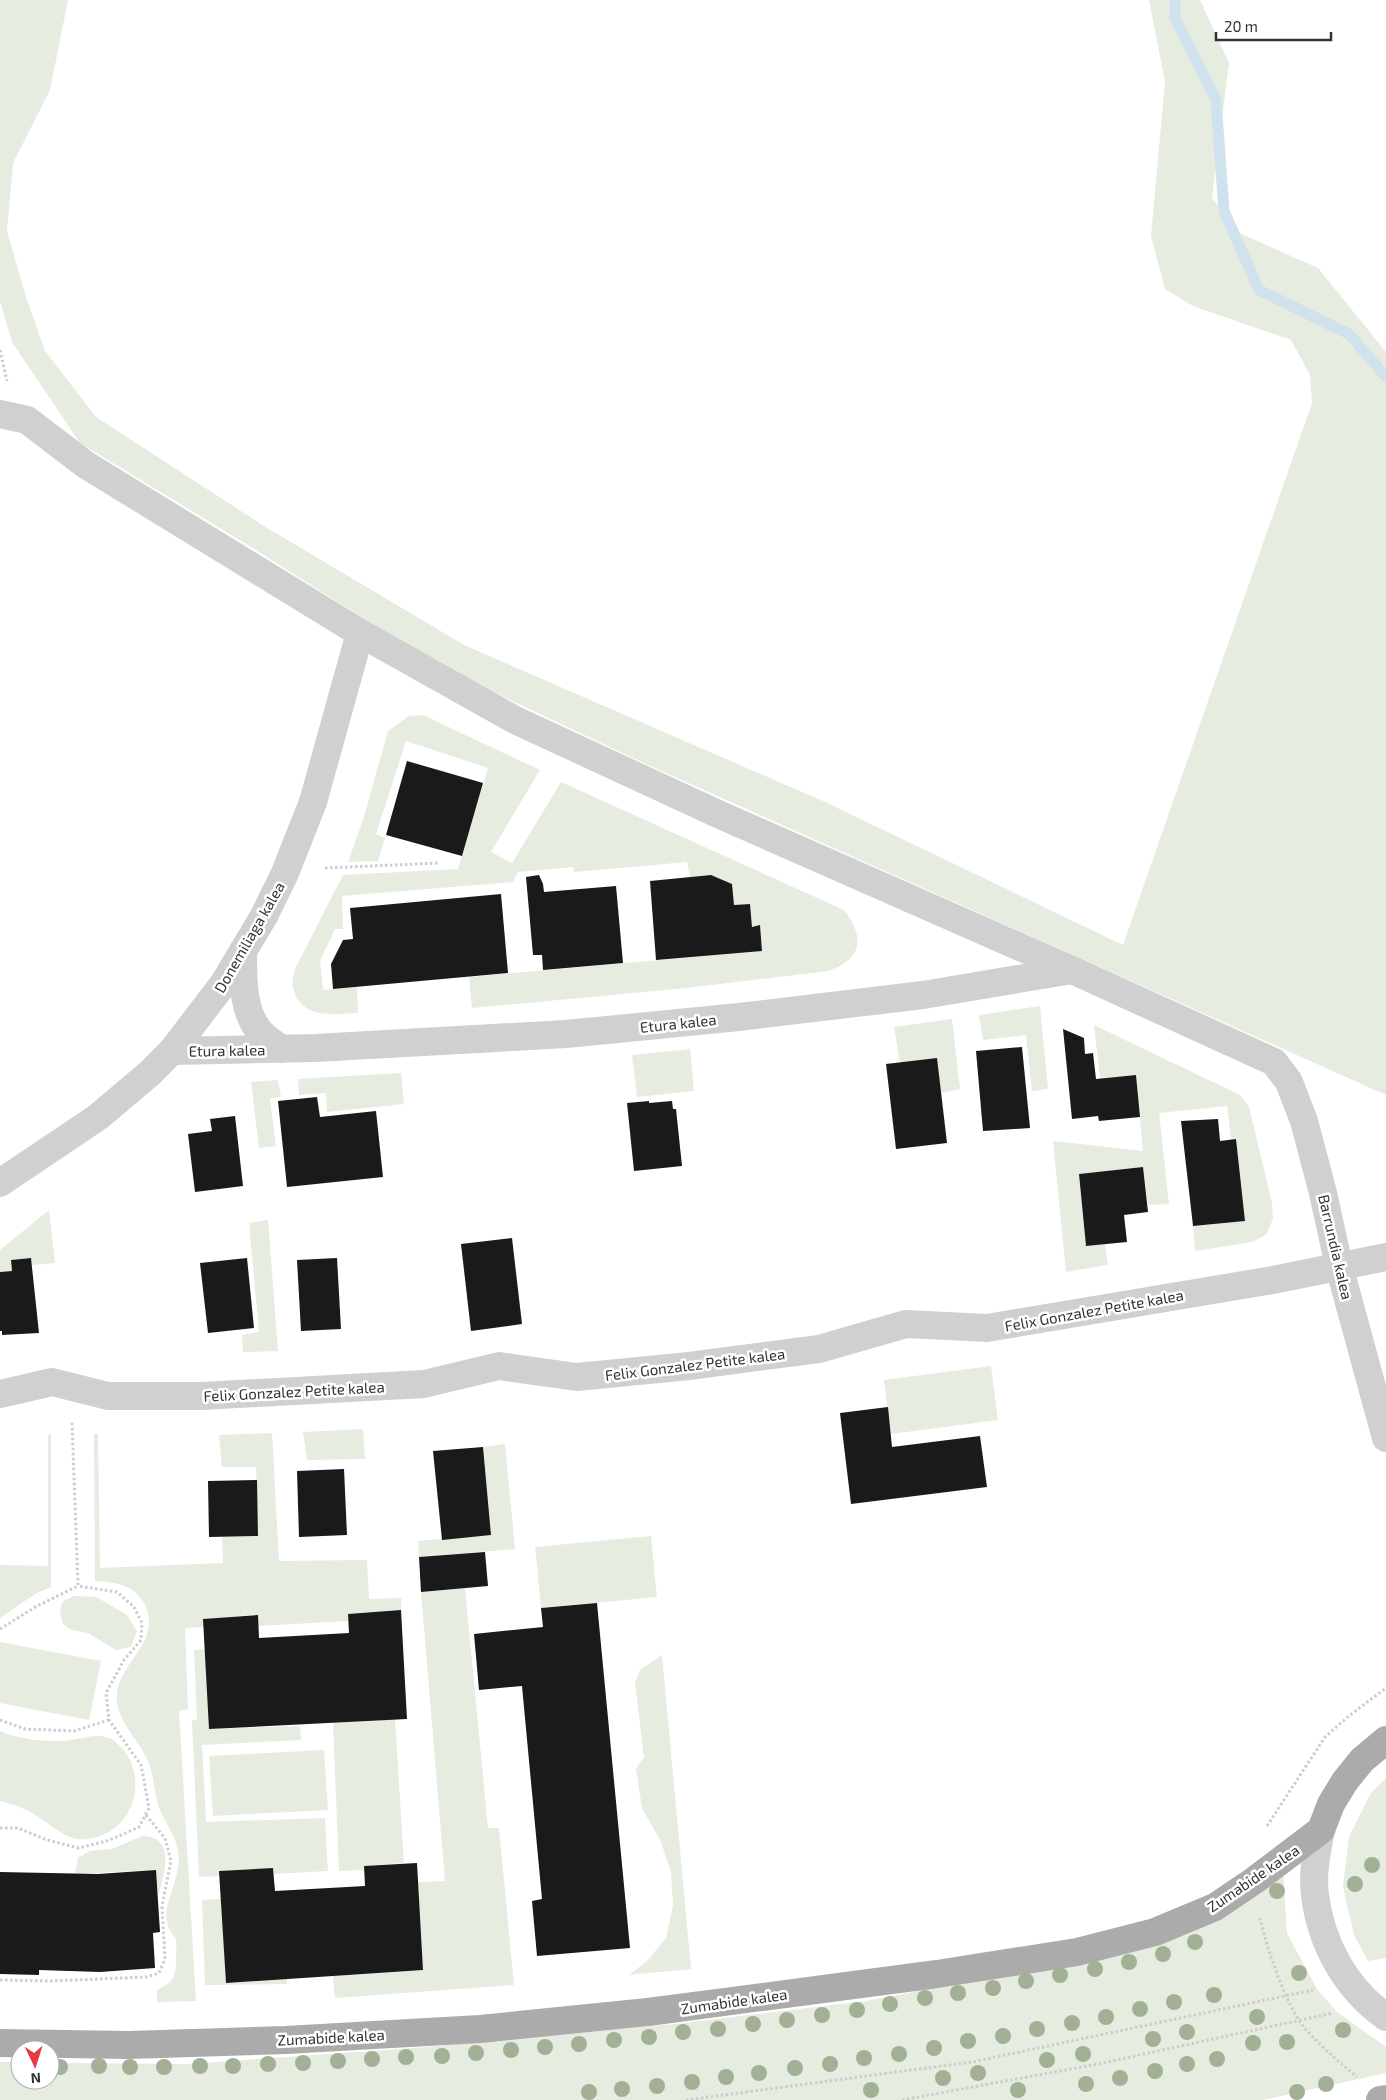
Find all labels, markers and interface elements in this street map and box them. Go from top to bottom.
scale bar [1216,10,1331,42]
text: 20 m [1224,17,1258,35]
street label: Donemiliaga kalea [210,878,288,996]
street label: Etura kalea [639,1010,717,1036]
street label: Etura kalea [188,1040,266,1060]
street label: Barrundia kalea [1315,1193,1357,1301]
street label: Felix Gonzalez Petite kalea [1003,1285,1185,1335]
street label: Felix Gonzalez Petite kalea [604,1344,786,1384]
street label: Felix Gonzalez Petite kalea [203,1377,385,1405]
street label: Zumabide kalea [1203,1841,1303,1915]
street label: Zumabide kalea [680,1985,788,2017]
street label: Zumabide kalea [277,2025,385,2049]
north arrow [10,2040,60,2090]
text: N [30,2070,42,2087]

